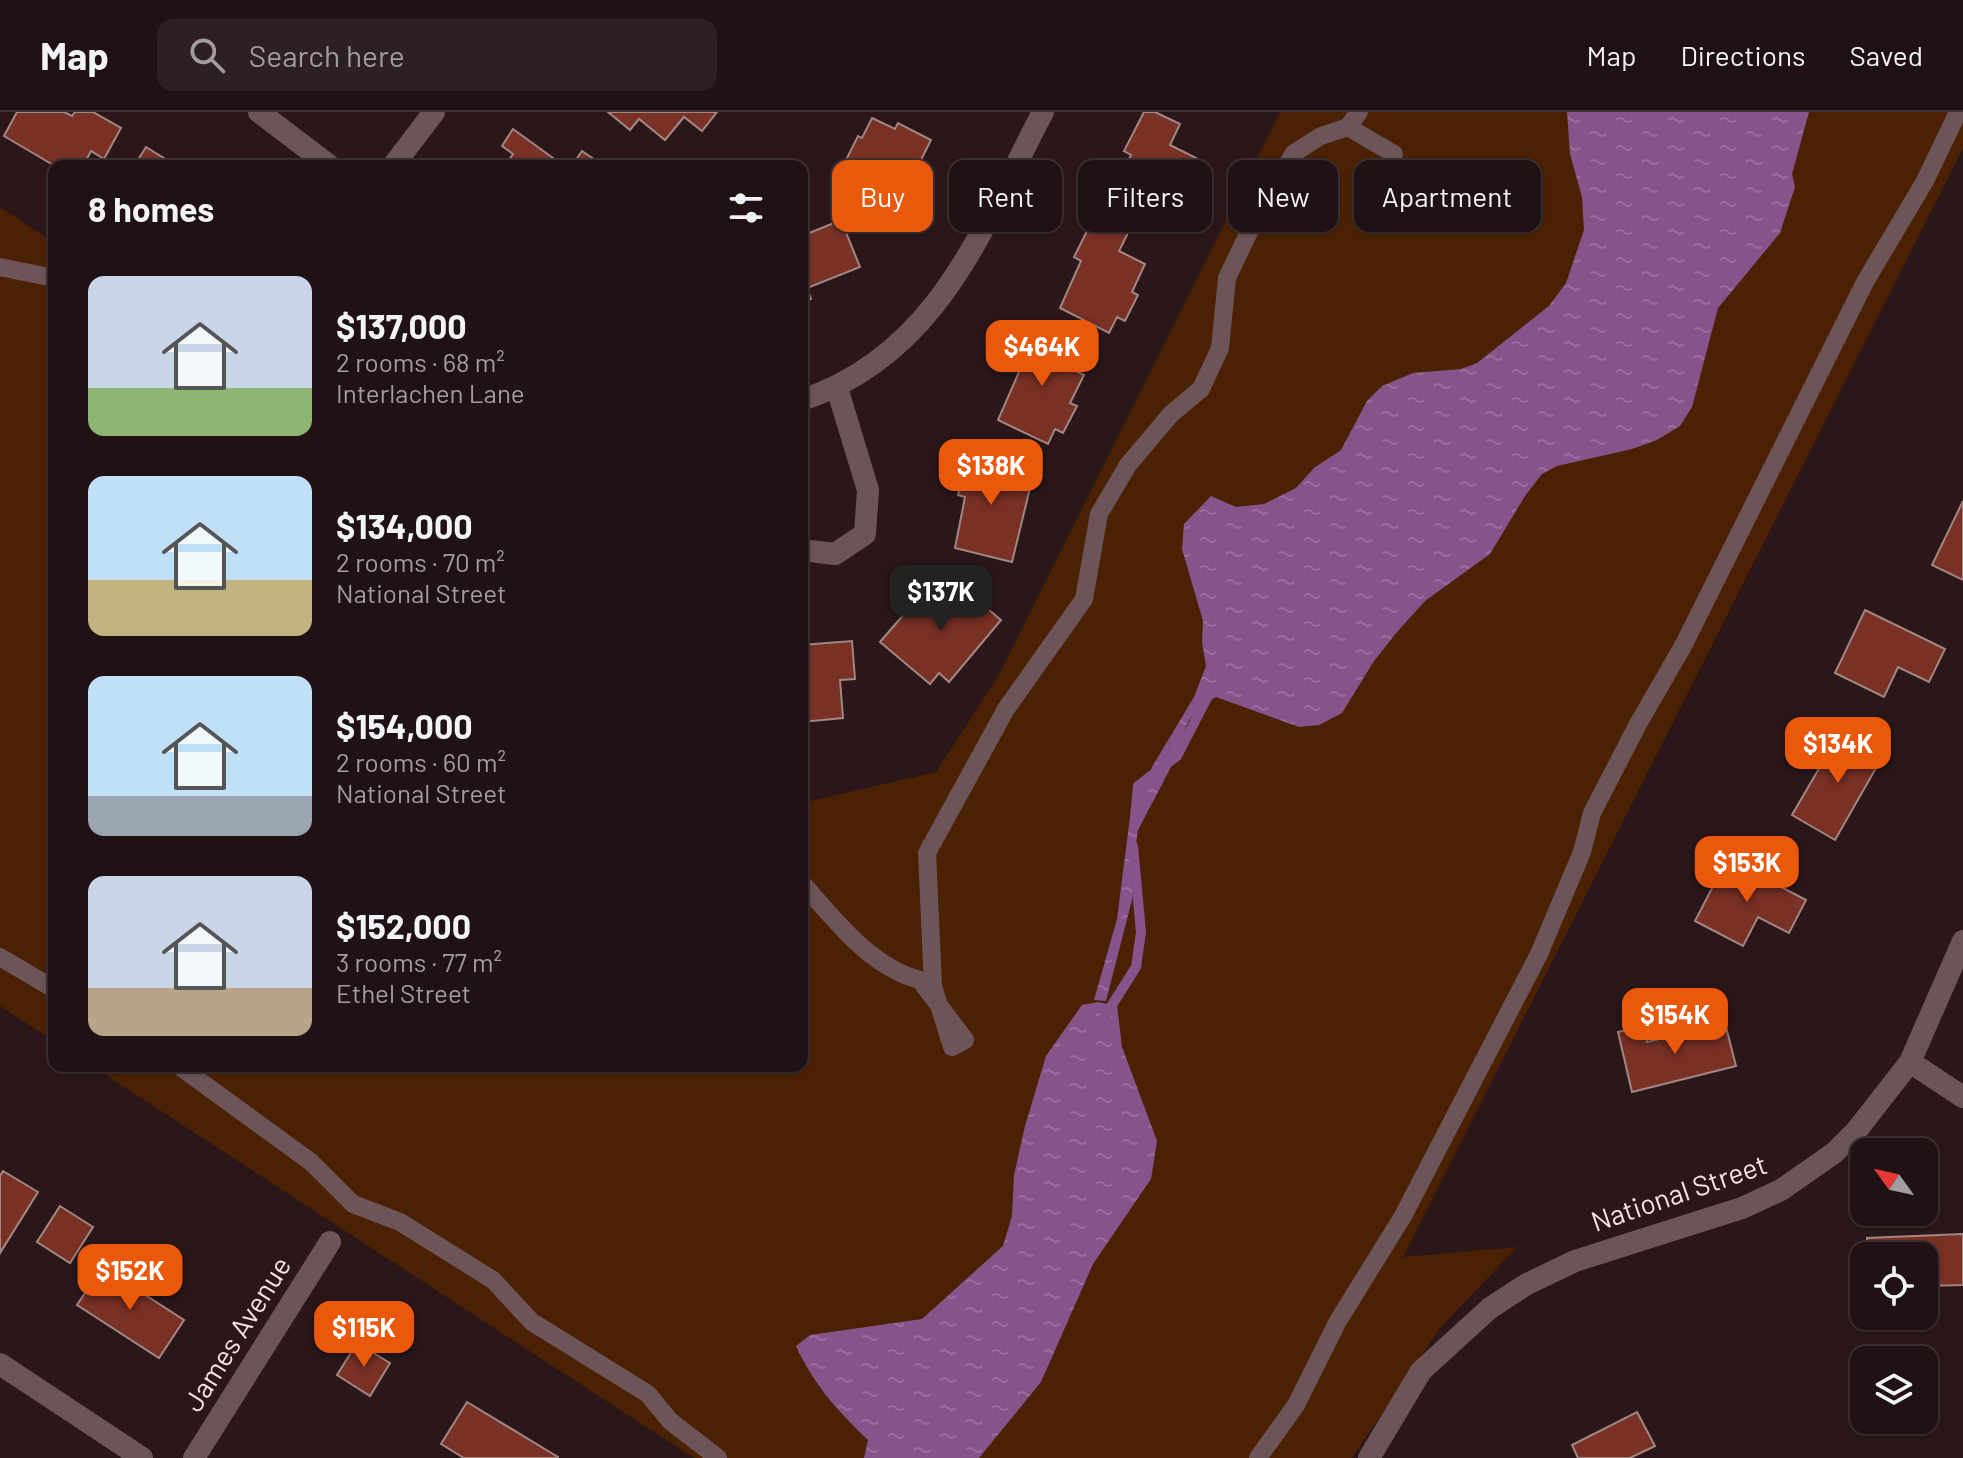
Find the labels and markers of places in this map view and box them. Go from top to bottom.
pin: $464K [986,320,1098,388]
pin: $138K [935,439,1047,507]
pin: $137K [885,565,997,633]
pin: $134K [1782,717,1894,785]
pin: $153K [1691,836,1803,904]
pin: $154K [1619,988,1731,1056]
pin: $152K [74,1244,186,1312]
pin: $115K [308,1301,420,1369]

